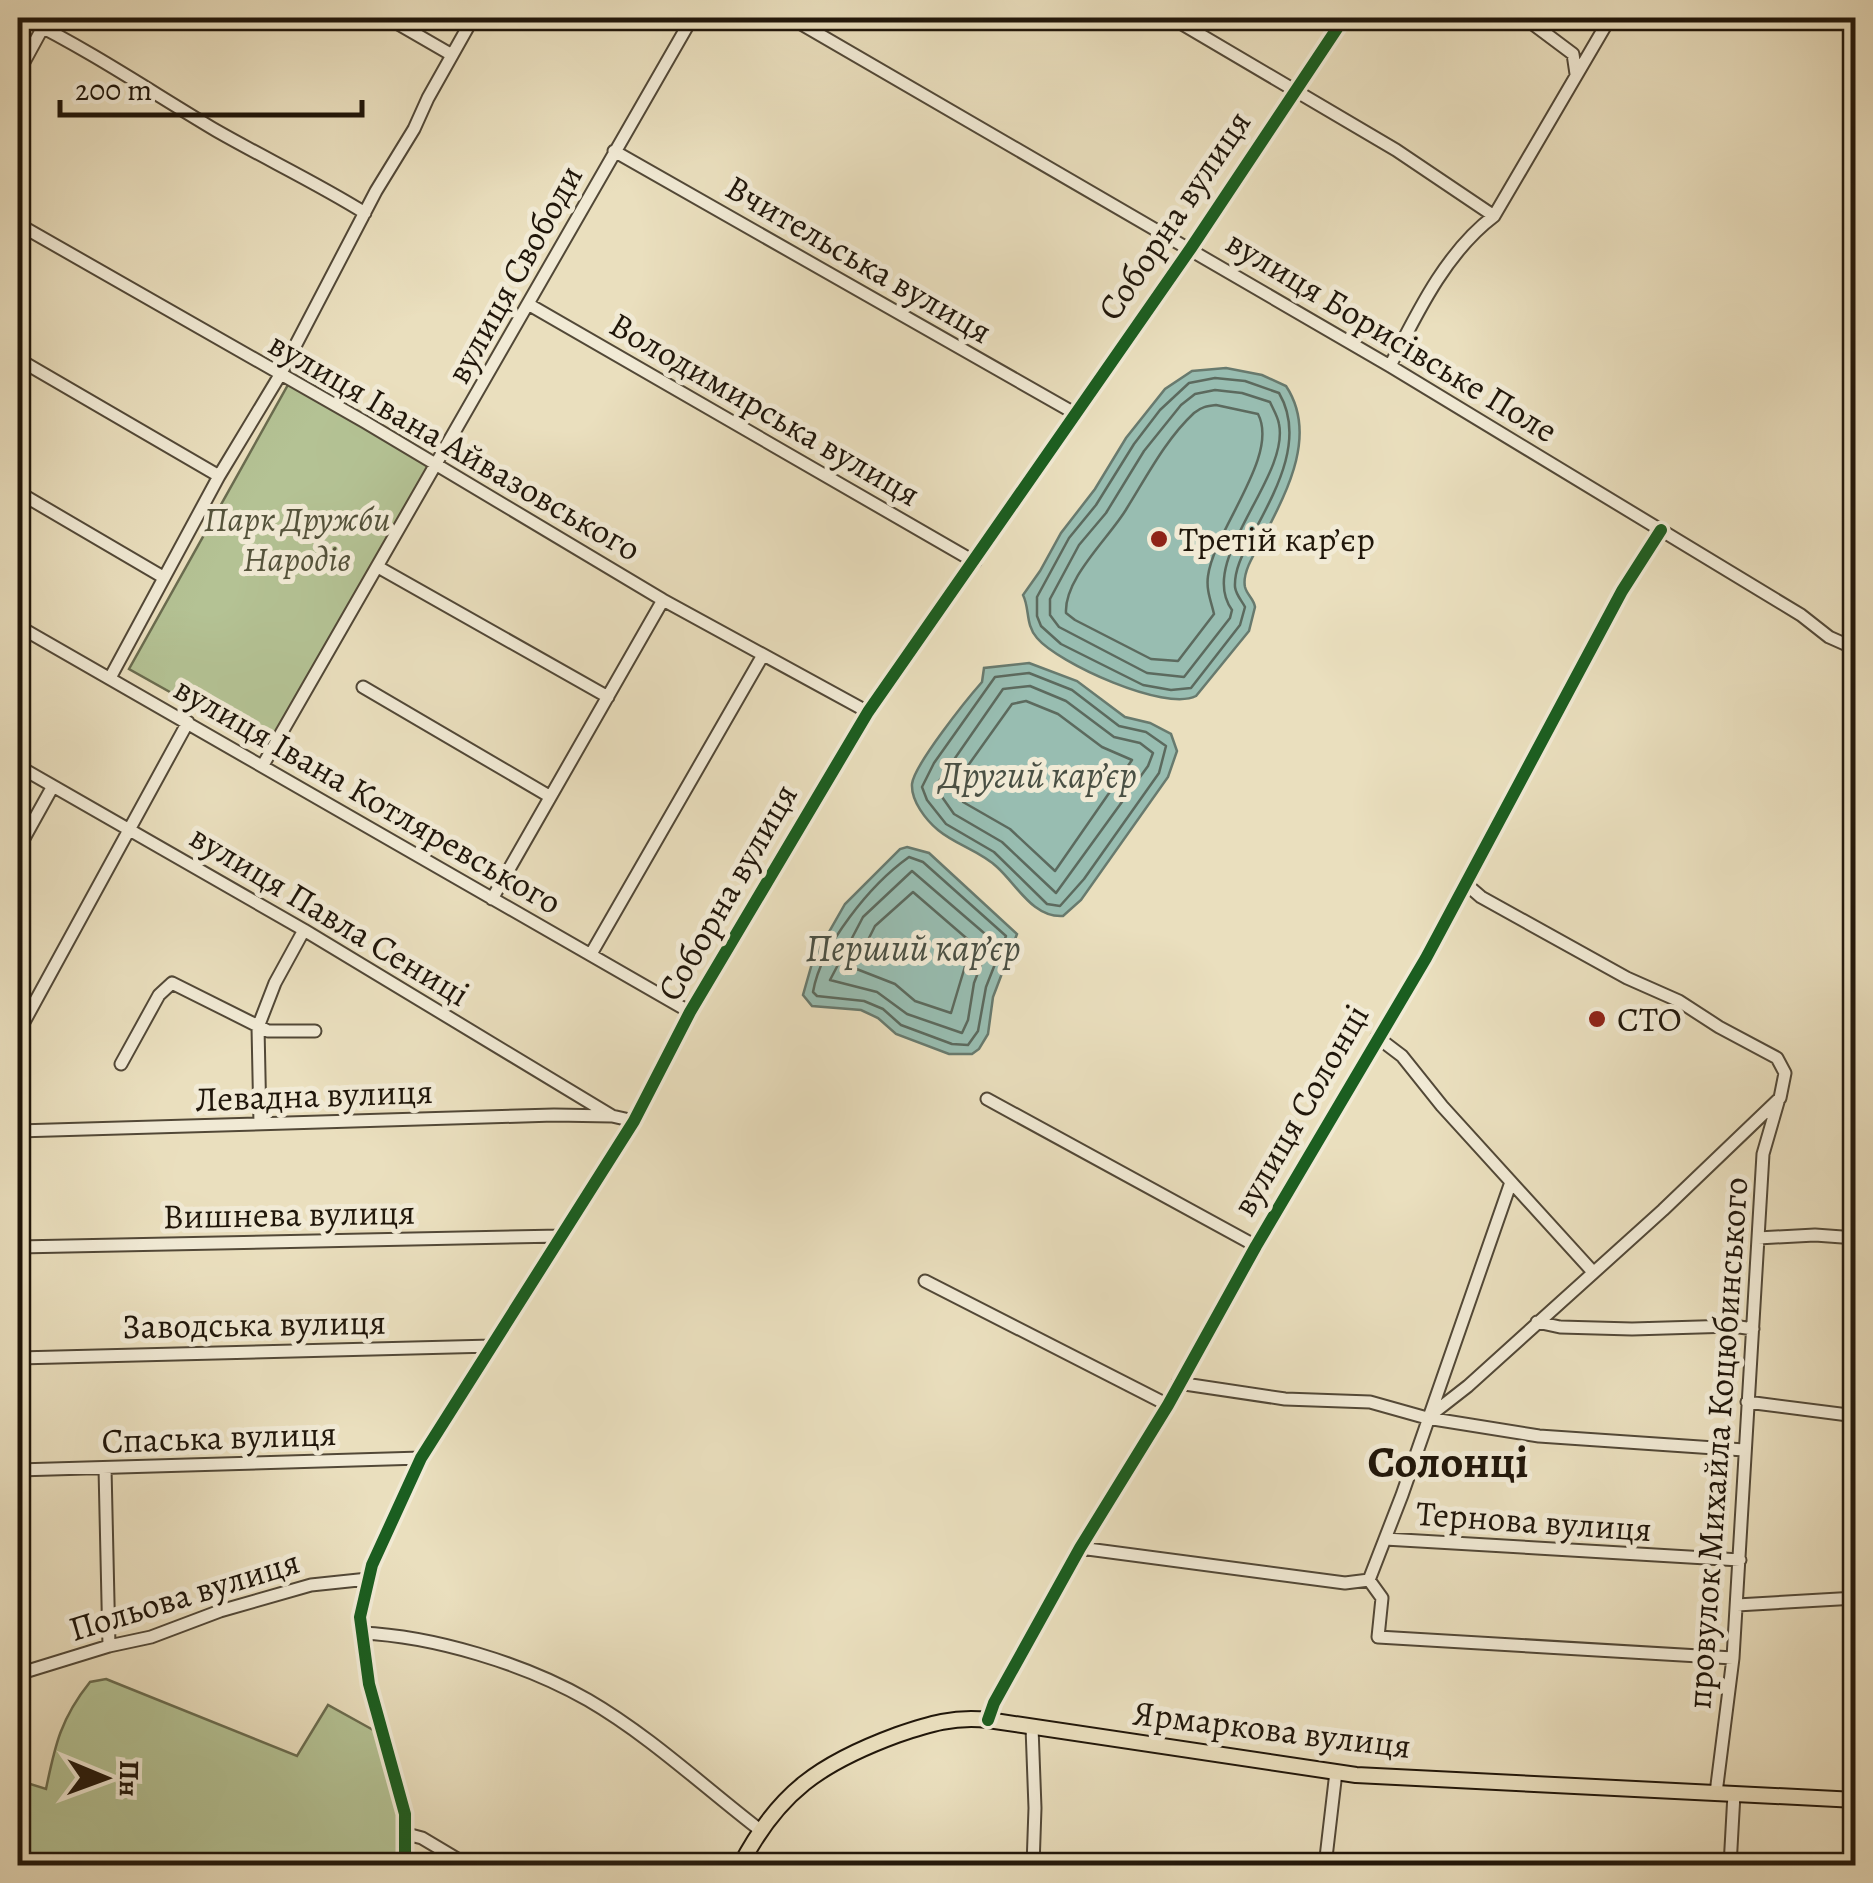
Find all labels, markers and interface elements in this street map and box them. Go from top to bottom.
scale bar [60,55,362,117]
text: 200 m [75,70,152,110]
street label: Соборна вулиця [1086,101,1262,329]
street label: вулиця Свободи [434,156,594,392]
street label: Вчительська вулиця [717,163,1001,355]
street label: вулиця Борисівське Поле [1217,218,1567,454]
street label: Володимирська вулиця [601,300,929,518]
street label: вулиця Івана Айвазовського [260,320,650,572]
park label: Парк Дружби Народів [204,495,390,583]
place label: Третій кар’єр [1179,515,1375,563]
marker: Третій кар’єр [1148,528,1170,550]
street label: вулиця Івана Котляревського [166,664,570,926]
water label: Другий кар’єр [936,749,1137,801]
street label: Соборна вулиця [645,775,809,1009]
street label: вулиця Павла Сениці [181,812,479,1018]
water label: Перший кар’єр [805,922,1021,974]
street label: вулиця Солонці [1220,995,1380,1225]
place label: СТО [1617,995,1682,1043]
marker: СТО [1586,1008,1608,1030]
street label: Левадна вулиця [194,1067,434,1123]
street label: провулок Михайла Коцюбинського [1674,1175,1760,1711]
street label: Вишнева вулиця [162,1188,416,1240]
street label: Заводська вулиця [122,1298,386,1350]
street label: Спаська вулиця [101,1409,337,1465]
district label: Солонці [1368,1431,1528,1493]
street label: Тернова вулиця [1415,1489,1653,1553]
street label: Польова вулиця [63,1537,305,1653]
street label: Ярмаркова вулиця [1130,1688,1414,1770]
north arrow [55,1728,155,1828]
text: Пн [110,1760,148,1797]

